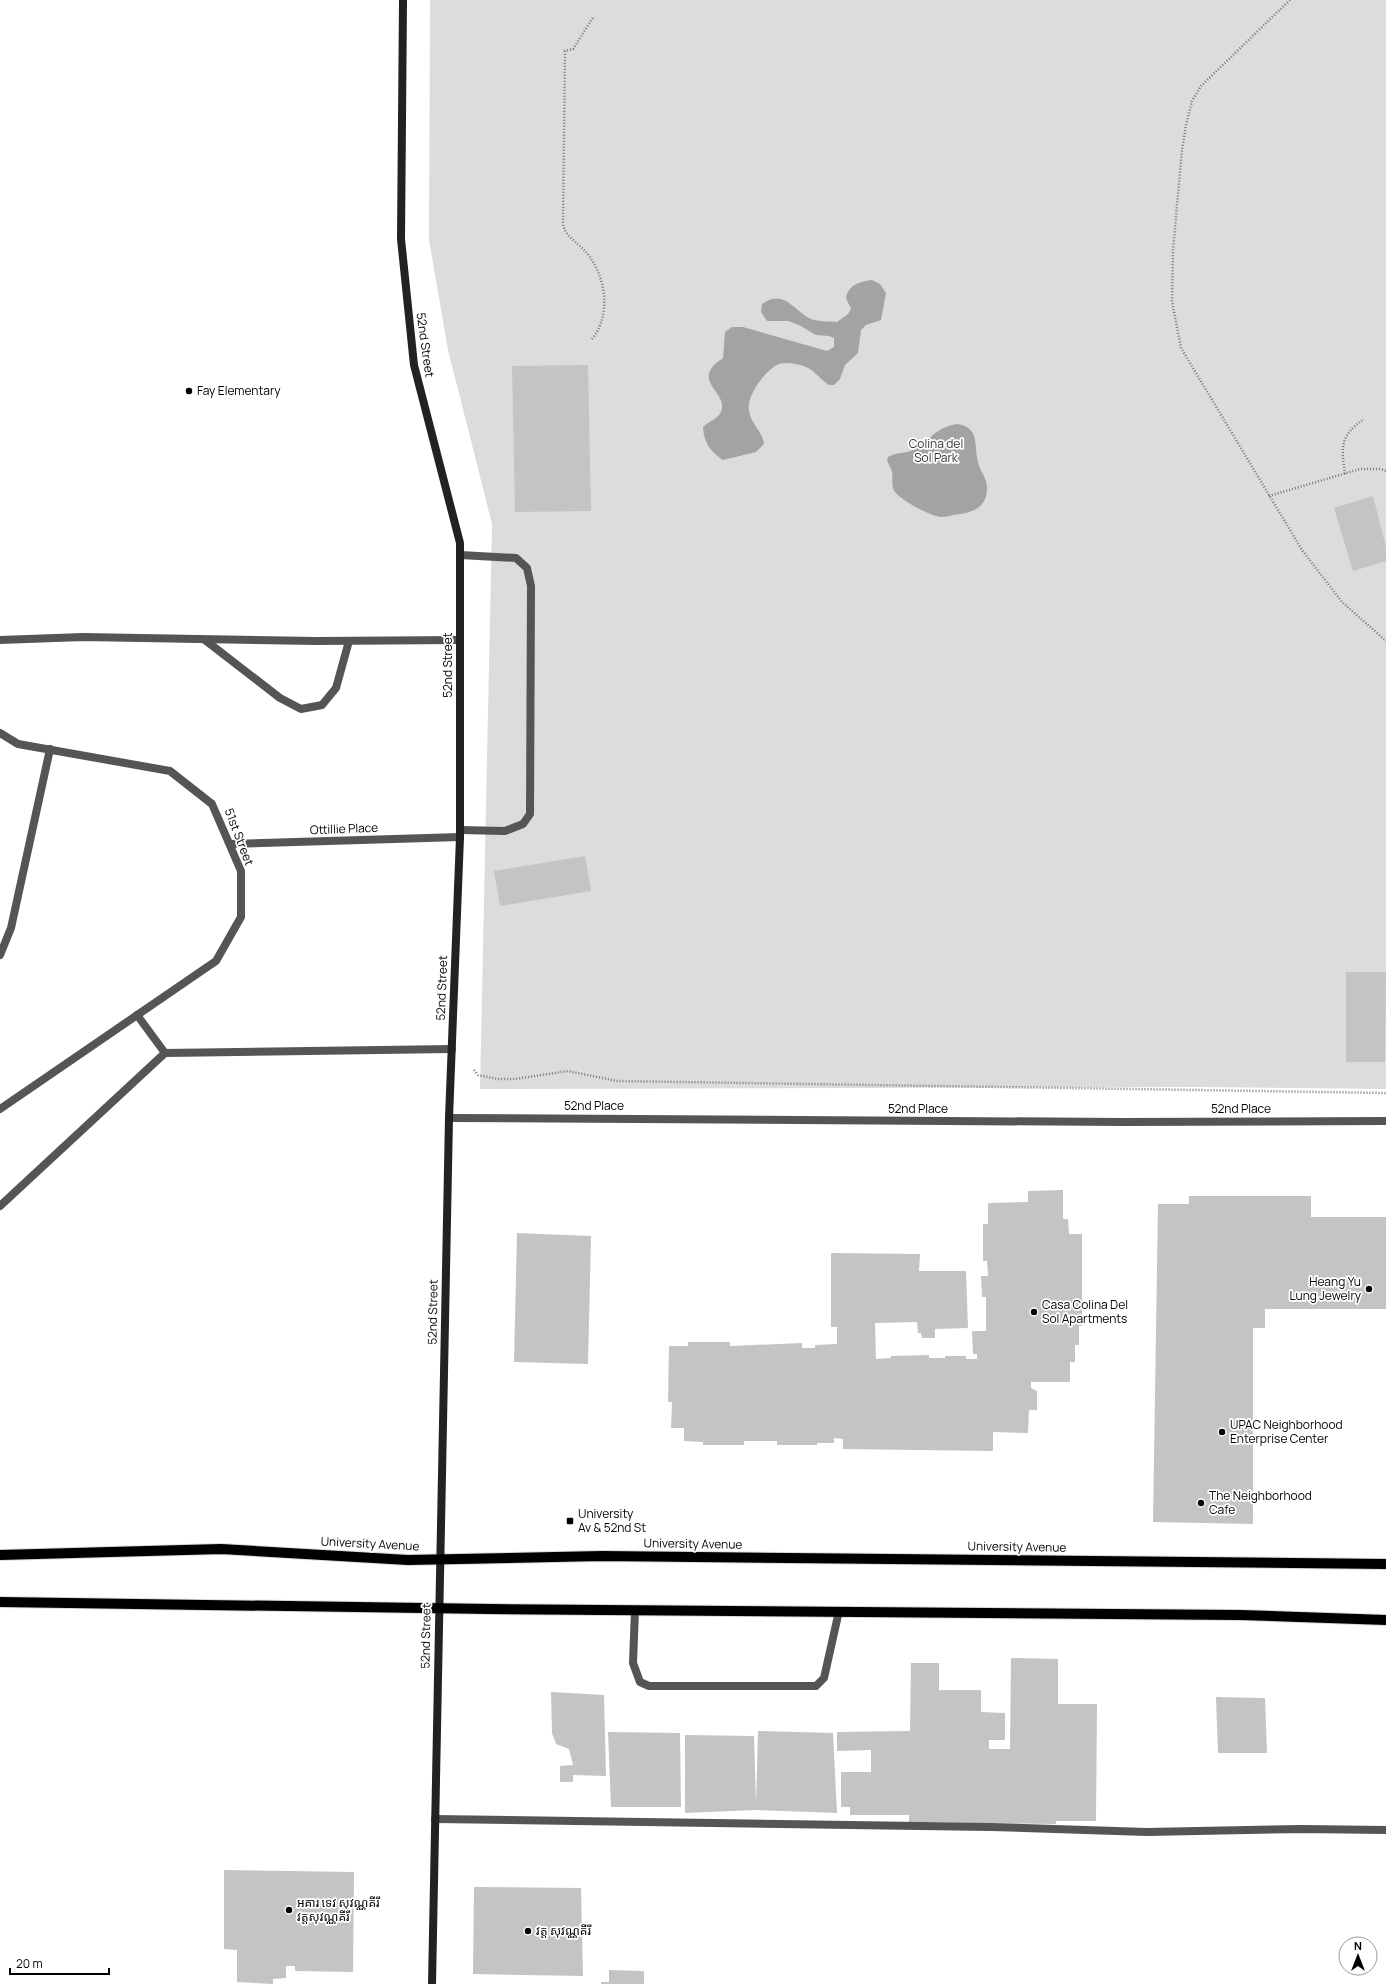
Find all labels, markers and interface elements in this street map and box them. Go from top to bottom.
street label: 52nd Street [413,311,438,379]
place label: Fay Elementary [197,382,281,399]
marker: Fay Elementary [184,386,194,396]
park label: Colina del Sol Park [909,435,963,466]
street label: 52nd Street [439,632,456,698]
street label: 51st Street [221,806,258,868]
street label: Ottillie Place [310,819,378,838]
street label: 52nd Street [432,955,451,1021]
street label: 52nd Place [564,1097,624,1114]
street label: 52nd Place [888,1100,948,1117]
street label: 52nd Place [1211,1100,1271,1117]
place label: Heang Yu Lung Jewelry [1289,1273,1362,1304]
street label: 52nd Street [423,1279,442,1345]
marker: Heang Yu Lung Jewelry [1364,1284,1374,1294]
place label: Casa Colina Del Sol Apartments [1042,1296,1128,1327]
marker: Casa Colina Del Sol Apartments [1029,1307,1039,1317]
place label: UPAC Neighborhood Enterprise Center [1230,1416,1343,1447]
marker: UPAC Neighborhood Enterprise Center [1217,1427,1227,1437]
place label: The Neighborhood Cafe [1209,1487,1312,1518]
marker: The Neighborhood Cafe [1196,1498,1206,1508]
place label: University Av & 52nd St [578,1505,646,1536]
marker: University Av & 52nd St [565,1516,575,1526]
street label: University Avenue [320,1532,420,1555]
street label: University Avenue [643,1534,743,1553]
street label: University Avenue [967,1537,1067,1556]
street label: 52nd Street [416,1603,435,1669]
place label: អគារ ទេវ សុវណ្ណគីរី វត្តសុវណ្ណគីរី [297,1894,380,1925]
marker: អគារ ទេវ សុវណ្ណគីរី វត្តសុវណ្ណគីរី [284,1905,294,1915]
place label: វត្ត សុវណ្ណគីរី [536,1922,592,1939]
marker: វត្ត សុវណ្ណគីរី [523,1926,533,1936]
north arrow [1338,1936,1378,1976]
text: N [1354,1938,1362,1953]
scale bar [10,1950,109,1976]
text: 20 m [16,1955,43,1972]

